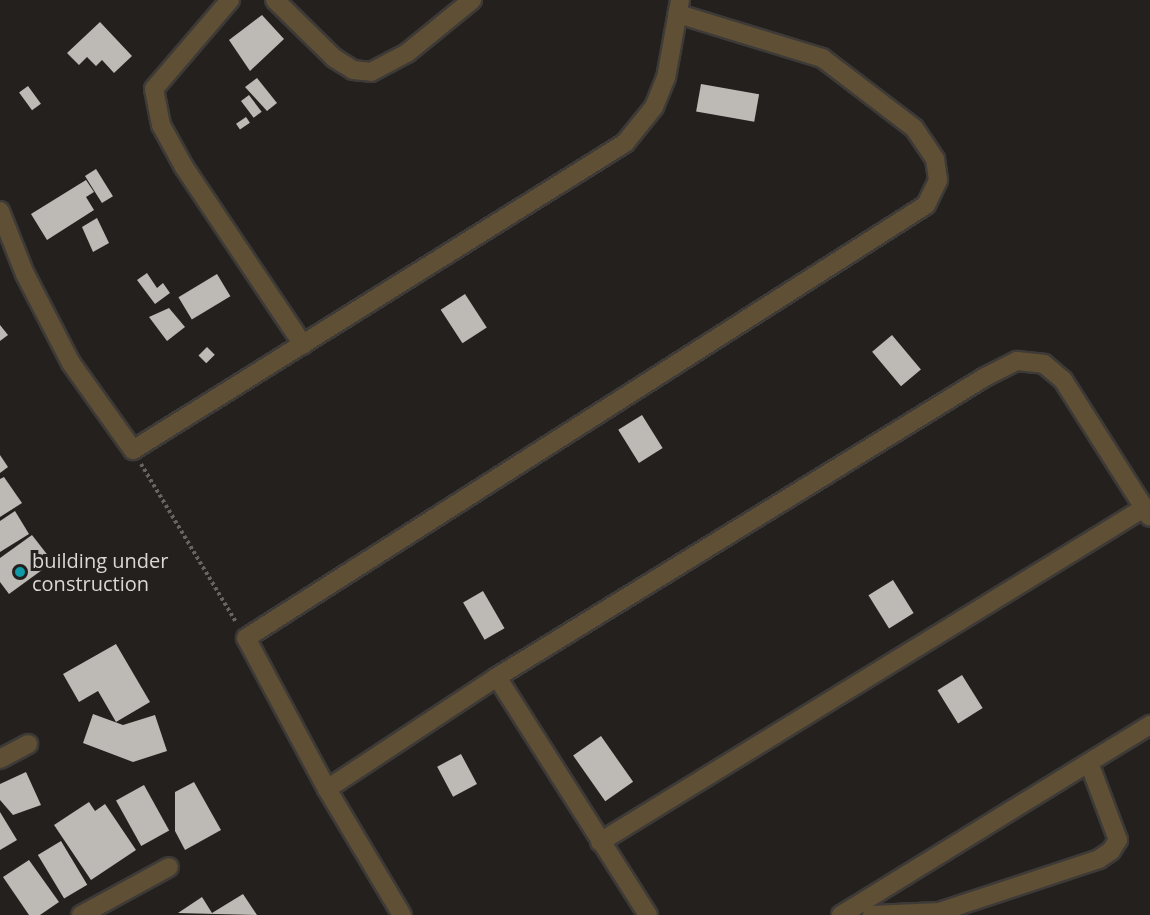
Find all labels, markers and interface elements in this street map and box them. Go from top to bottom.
place label: building under construction [32,548,168,595]
marker: building under construction [13,565,27,579]

